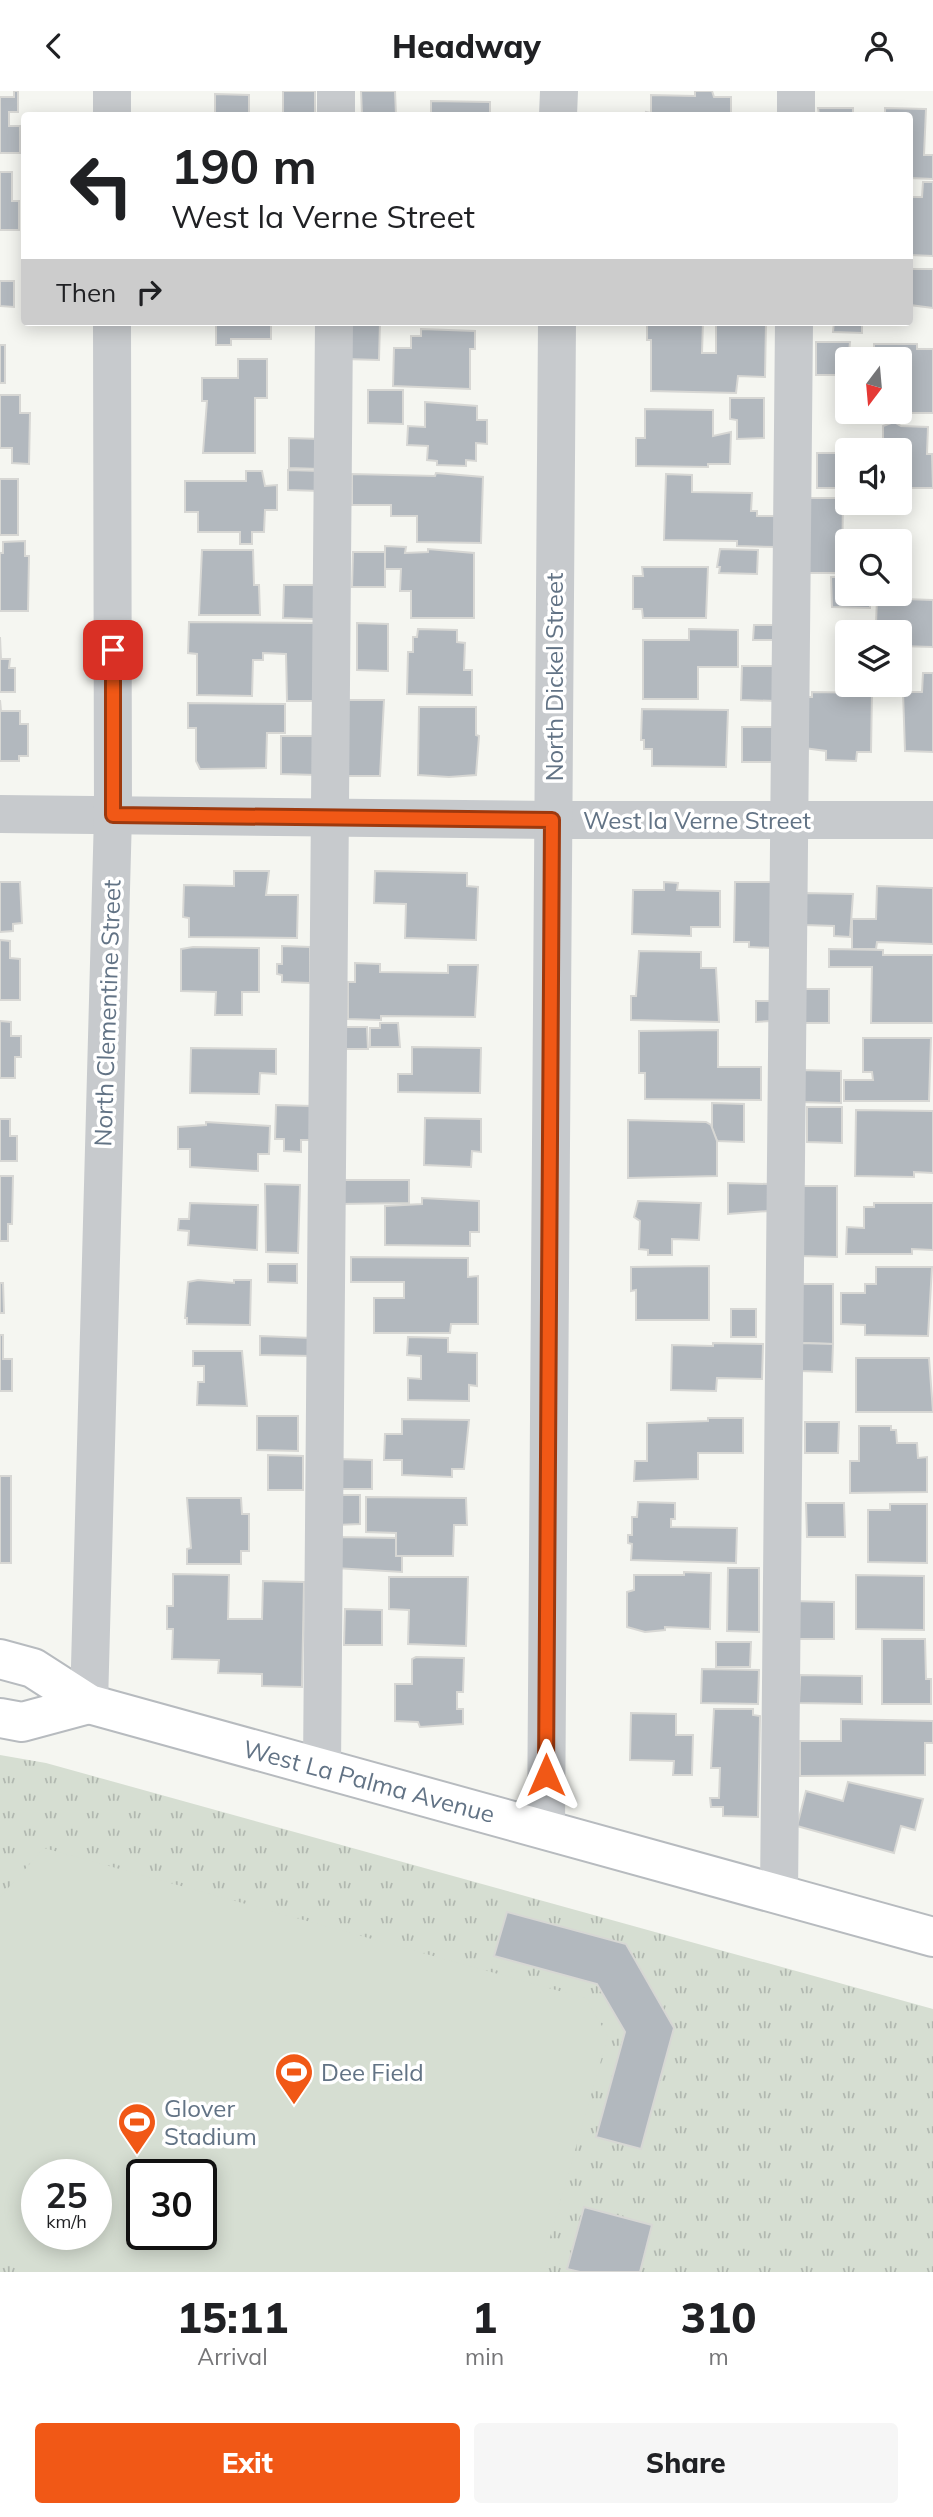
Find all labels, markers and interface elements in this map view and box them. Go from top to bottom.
text: Headway [392,26,541,66]
icon: back [35,27,73,65]
icon: person [860,27,898,65]
text: 190 m [171,135,317,196]
icon: left [56,140,147,231]
text: West la Verne Street [171,196,475,236]
icon: right [130,273,168,311]
text: Then [56,276,116,309]
north arrow [835,347,912,423]
map controls [835,347,912,697]
button: sound [835,438,912,515]
button: search [835,529,912,606]
street label: North Dickel Street [539,573,569,781]
pin [83,620,143,680]
button: layers [835,620,912,697]
icon: arrive [94,631,132,669]
street label: West la Verne Street [583,805,811,835]
street label: North Clementine Street [87,879,127,1147]
street label: West La Palma Avenue [240,1733,498,1829]
position arrow [509,1738,583,1812]
sports icon: Dee Field [273,2051,315,2106]
place label: Dee Field [321,2057,424,2087]
place label: Glover Stadium [164,2093,257,2151]
sports icon: Glover Stadium [116,2101,158,2156]
speed limit sign: 30 [126,2159,217,2250]
text: 25 [45,2173,88,2217]
text: km/h [46,2210,87,2233]
text: 15:11 [177,2291,288,2344]
text: 1 [472,2291,497,2344]
text: 310 [681,2291,756,2344]
text: Arrival [197,2342,268,2371]
text: min [465,2342,504,2371]
text: m [708,2342,729,2371]
button: Exit [35,2423,460,2503]
button: Share [474,2423,898,2503]

